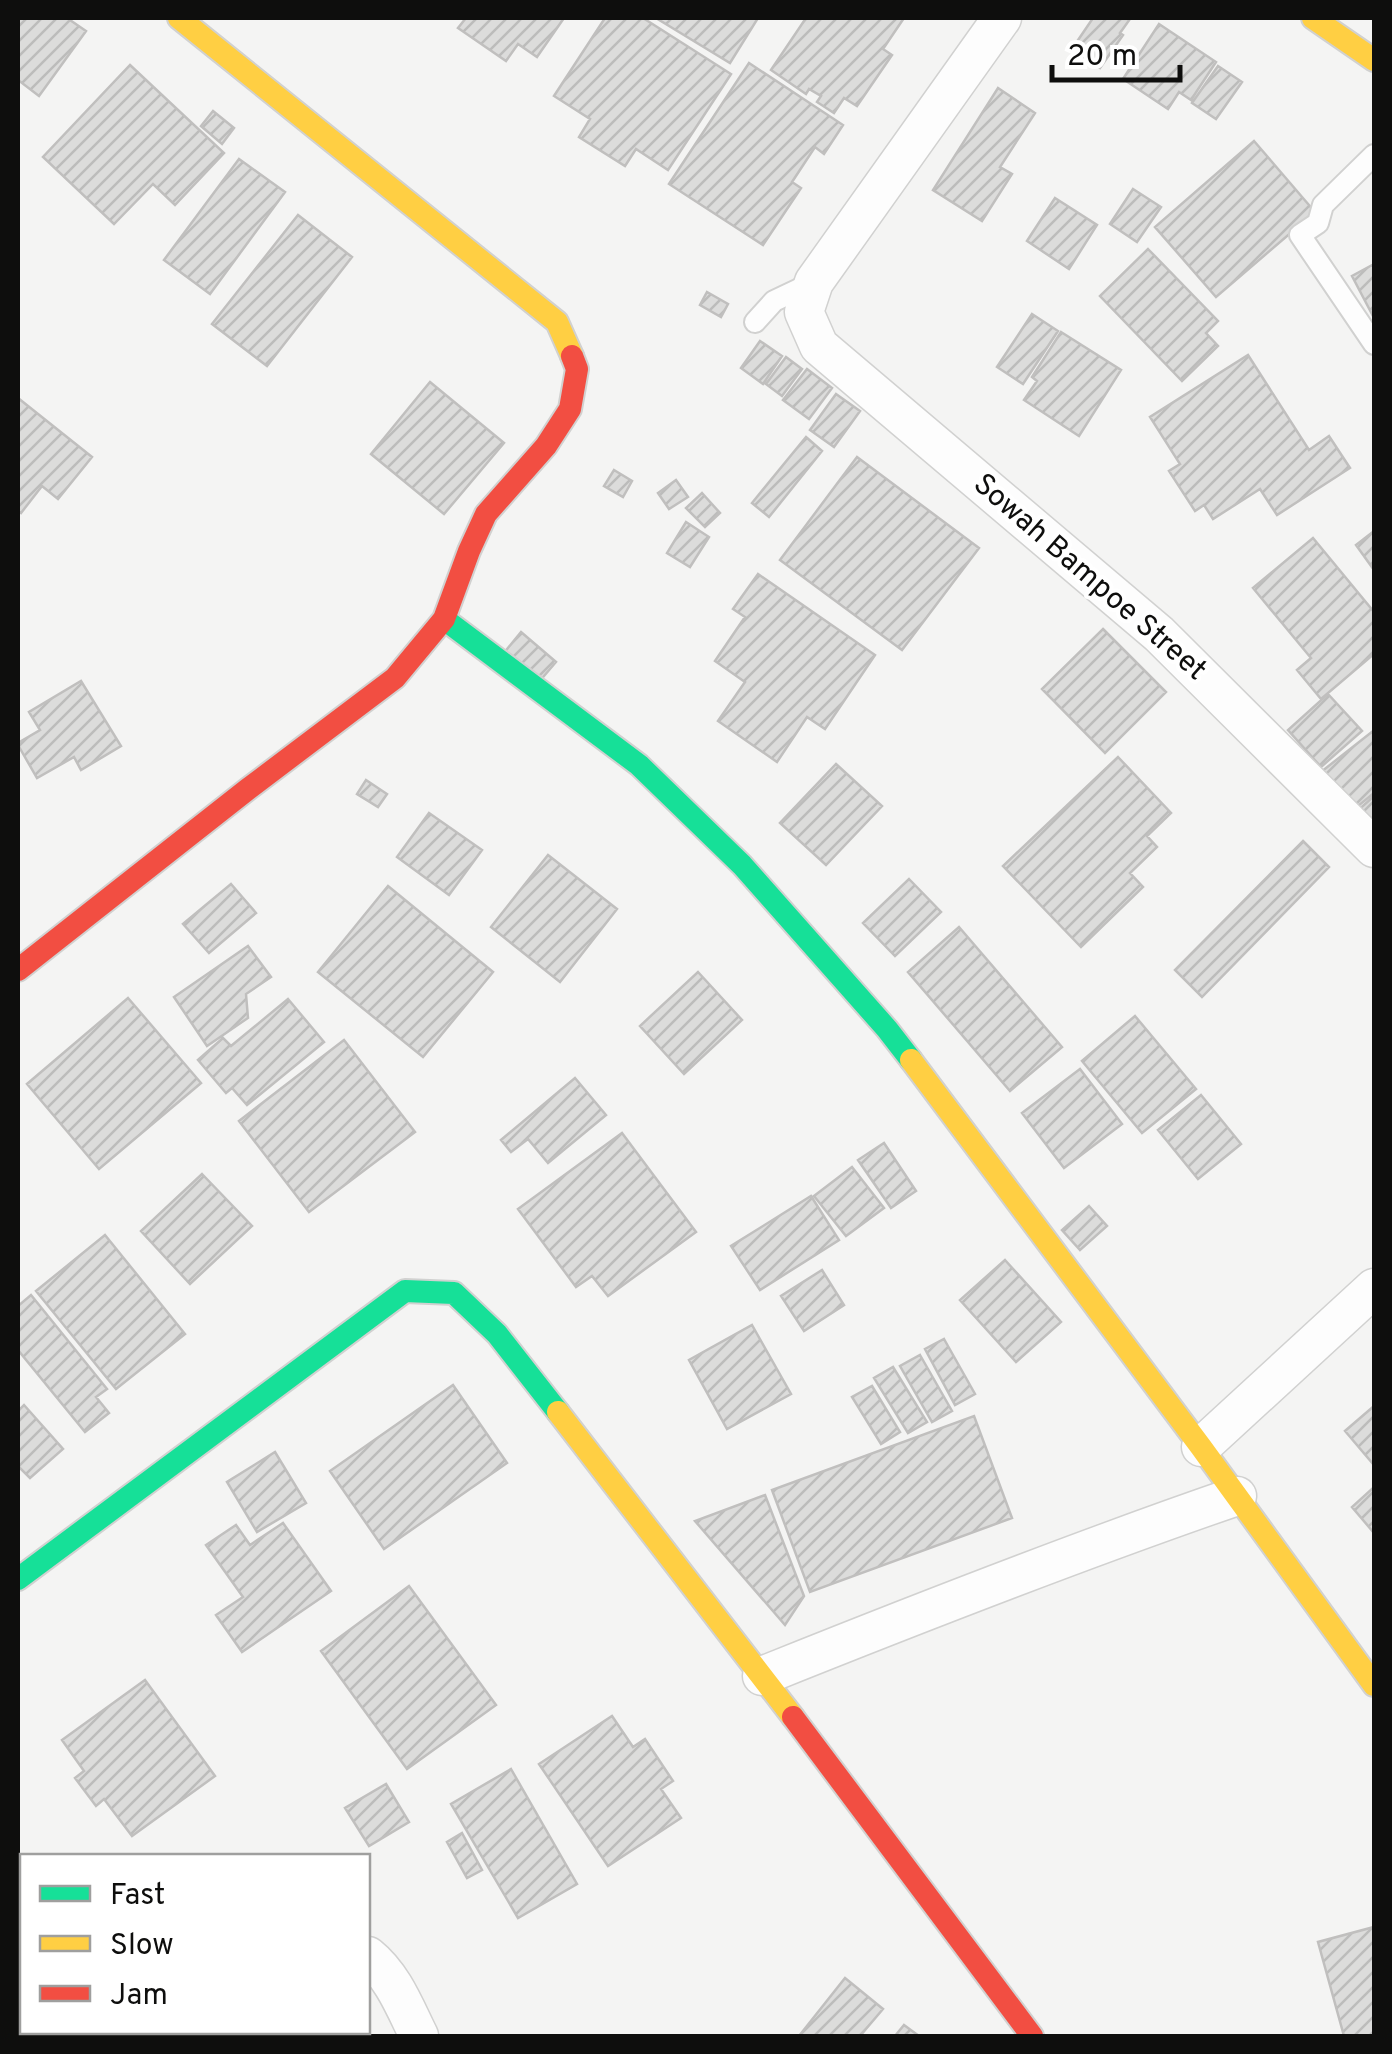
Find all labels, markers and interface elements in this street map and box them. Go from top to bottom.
scale bar [1052,20,1180,82]
text: 20 m [1067,39,1137,76]
street label: Sowah Bampoe Street [965,467,1213,689]
legend [20,1854,370,2034]
text: Fast [110,1878,165,1915]
text: Slow [110,1928,174,1965]
text: Jam [110,1978,168,2015]

